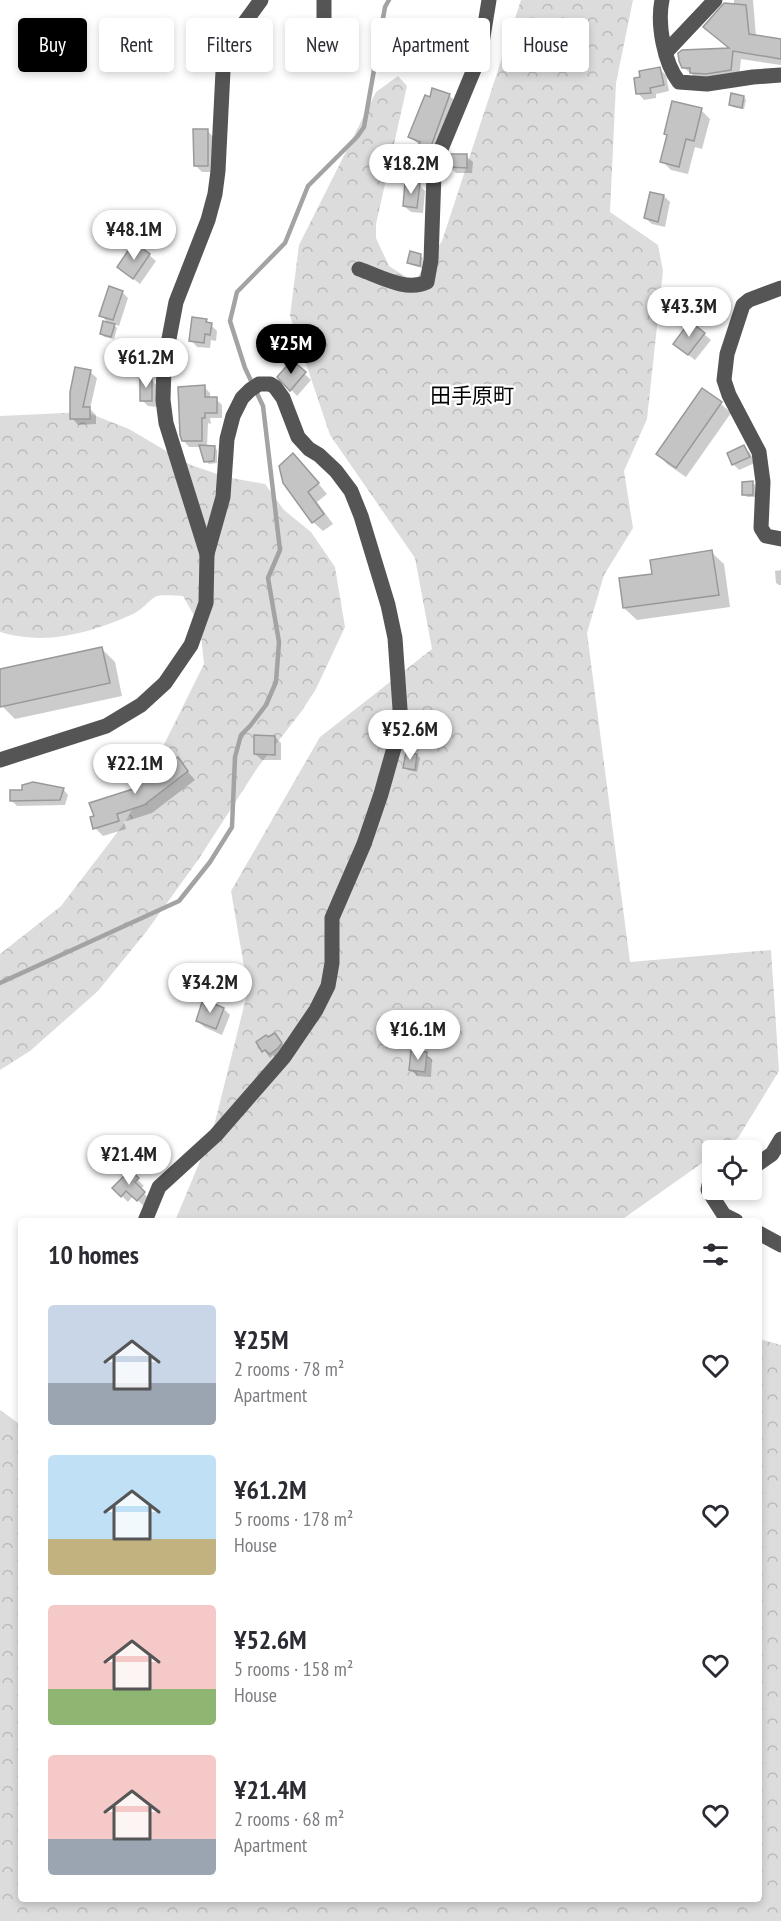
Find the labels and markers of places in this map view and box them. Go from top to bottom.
pin: ¥18.2M [362,144,460,195]
pin: ¥48.1M [85,210,183,261]
pin: ¥43.3M [640,287,738,338]
pin: ¥25M [255,324,327,375]
pin: ¥61.2M [97,338,195,389]
pin: ¥52.6M [361,710,459,761]
pin: ¥22.1M [86,744,184,795]
pin: ¥34.2M [161,963,259,1014]
pin: ¥16.1M [369,1010,467,1061]
pin: ¥21.4M [80,1135,178,1186]

